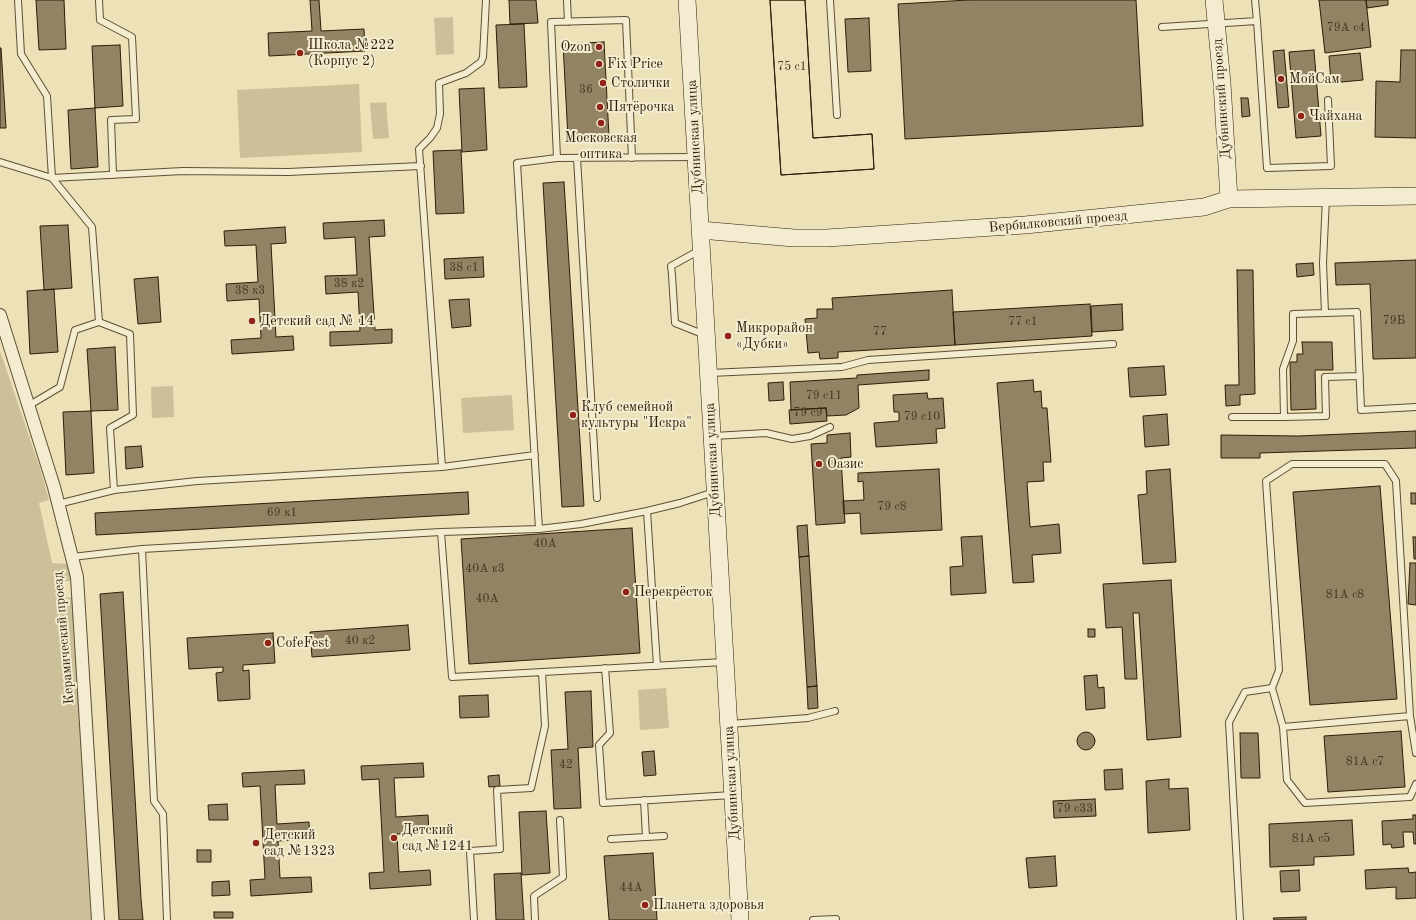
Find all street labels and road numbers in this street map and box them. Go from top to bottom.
street label: Дубнинский проезд [1209,38,1235,160]
street label: Дубнинская улица [684,79,706,195]
street label: Вербилковский проезд [988,208,1128,236]
street label: Дубнинская улица [702,402,724,518]
street label: Керамический проезд [50,571,78,705]
street label: Дубнинская улица [721,725,743,841]

